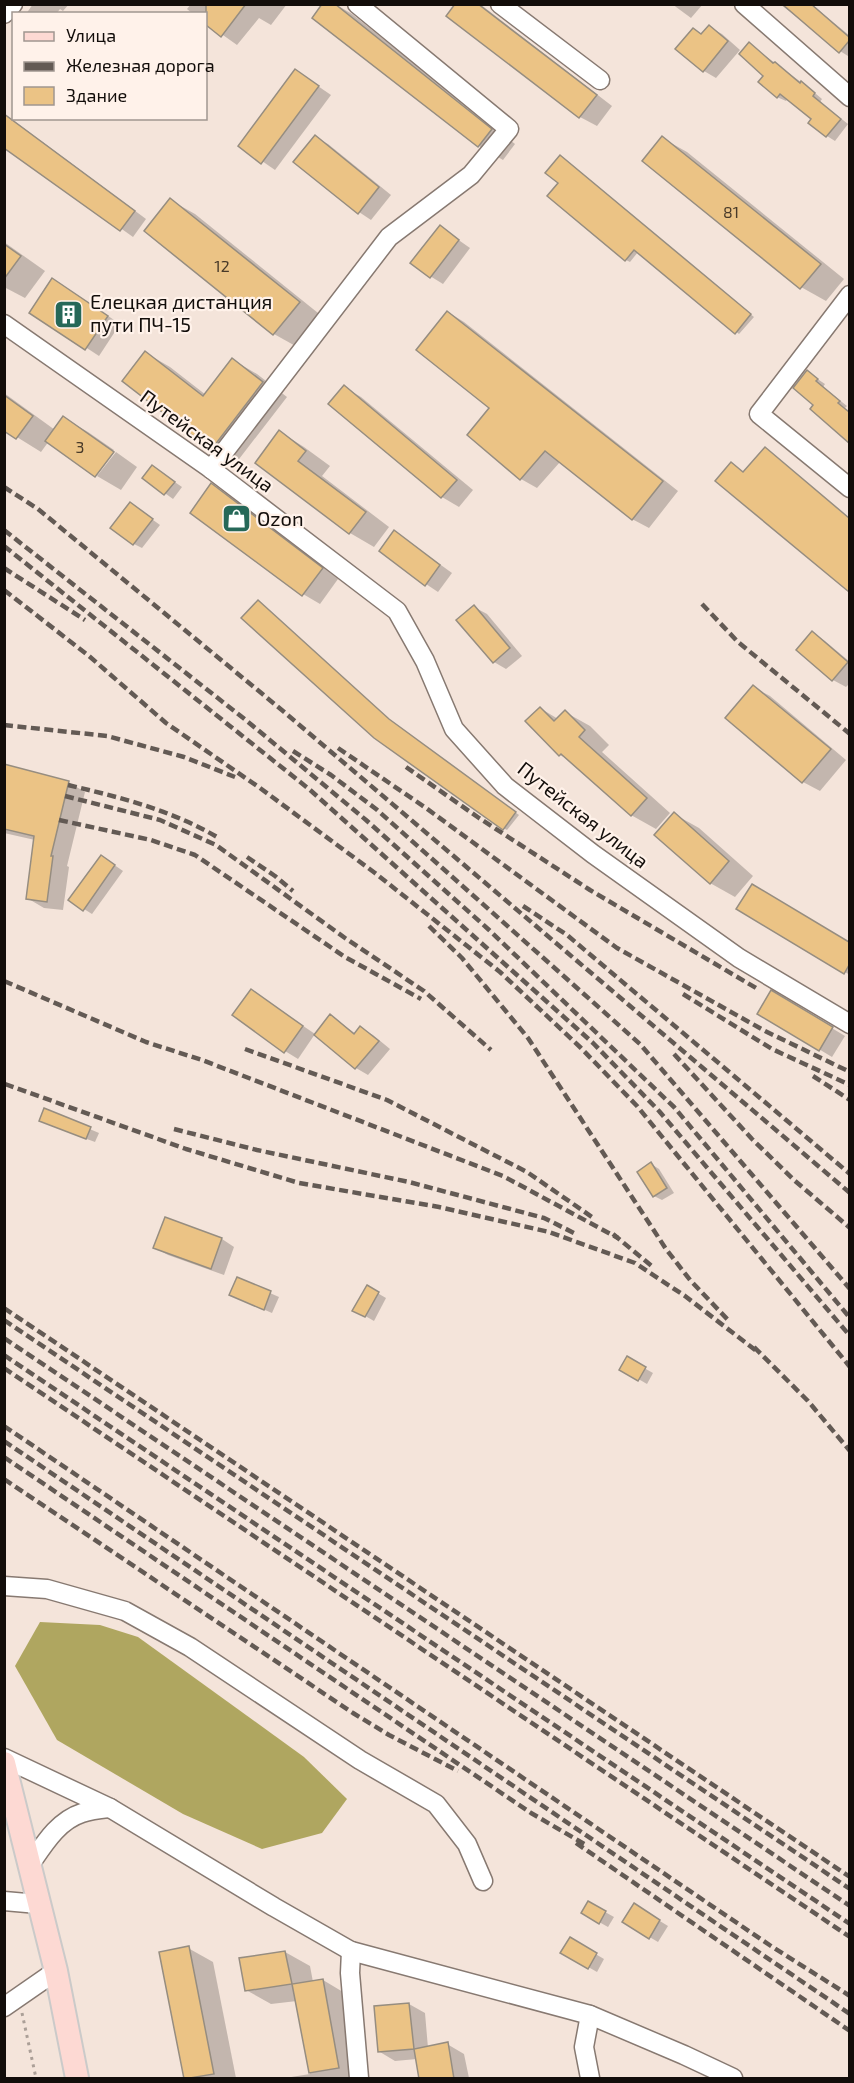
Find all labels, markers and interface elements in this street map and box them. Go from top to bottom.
legend [12,12,207,120]
text: Улица [66,24,116,46]
text: Железная дорога [66,54,215,76]
text: Здание [66,84,127,106]
house number: 81 [723,202,739,221]
house number: 12 [214,256,230,275]
place label: Елецкая дистанция пути ПЧ-15 [90,289,272,337]
building icon: Елецкая дистанция пути ПЧ-15 [53,298,85,330]
street label: Путейская улица [136,384,279,497]
house number: 3 [76,437,84,456]
shop icon: Ozon [220,503,252,535]
place label: Ozon [257,506,304,530]
street label: Путейская улица [513,756,654,873]

